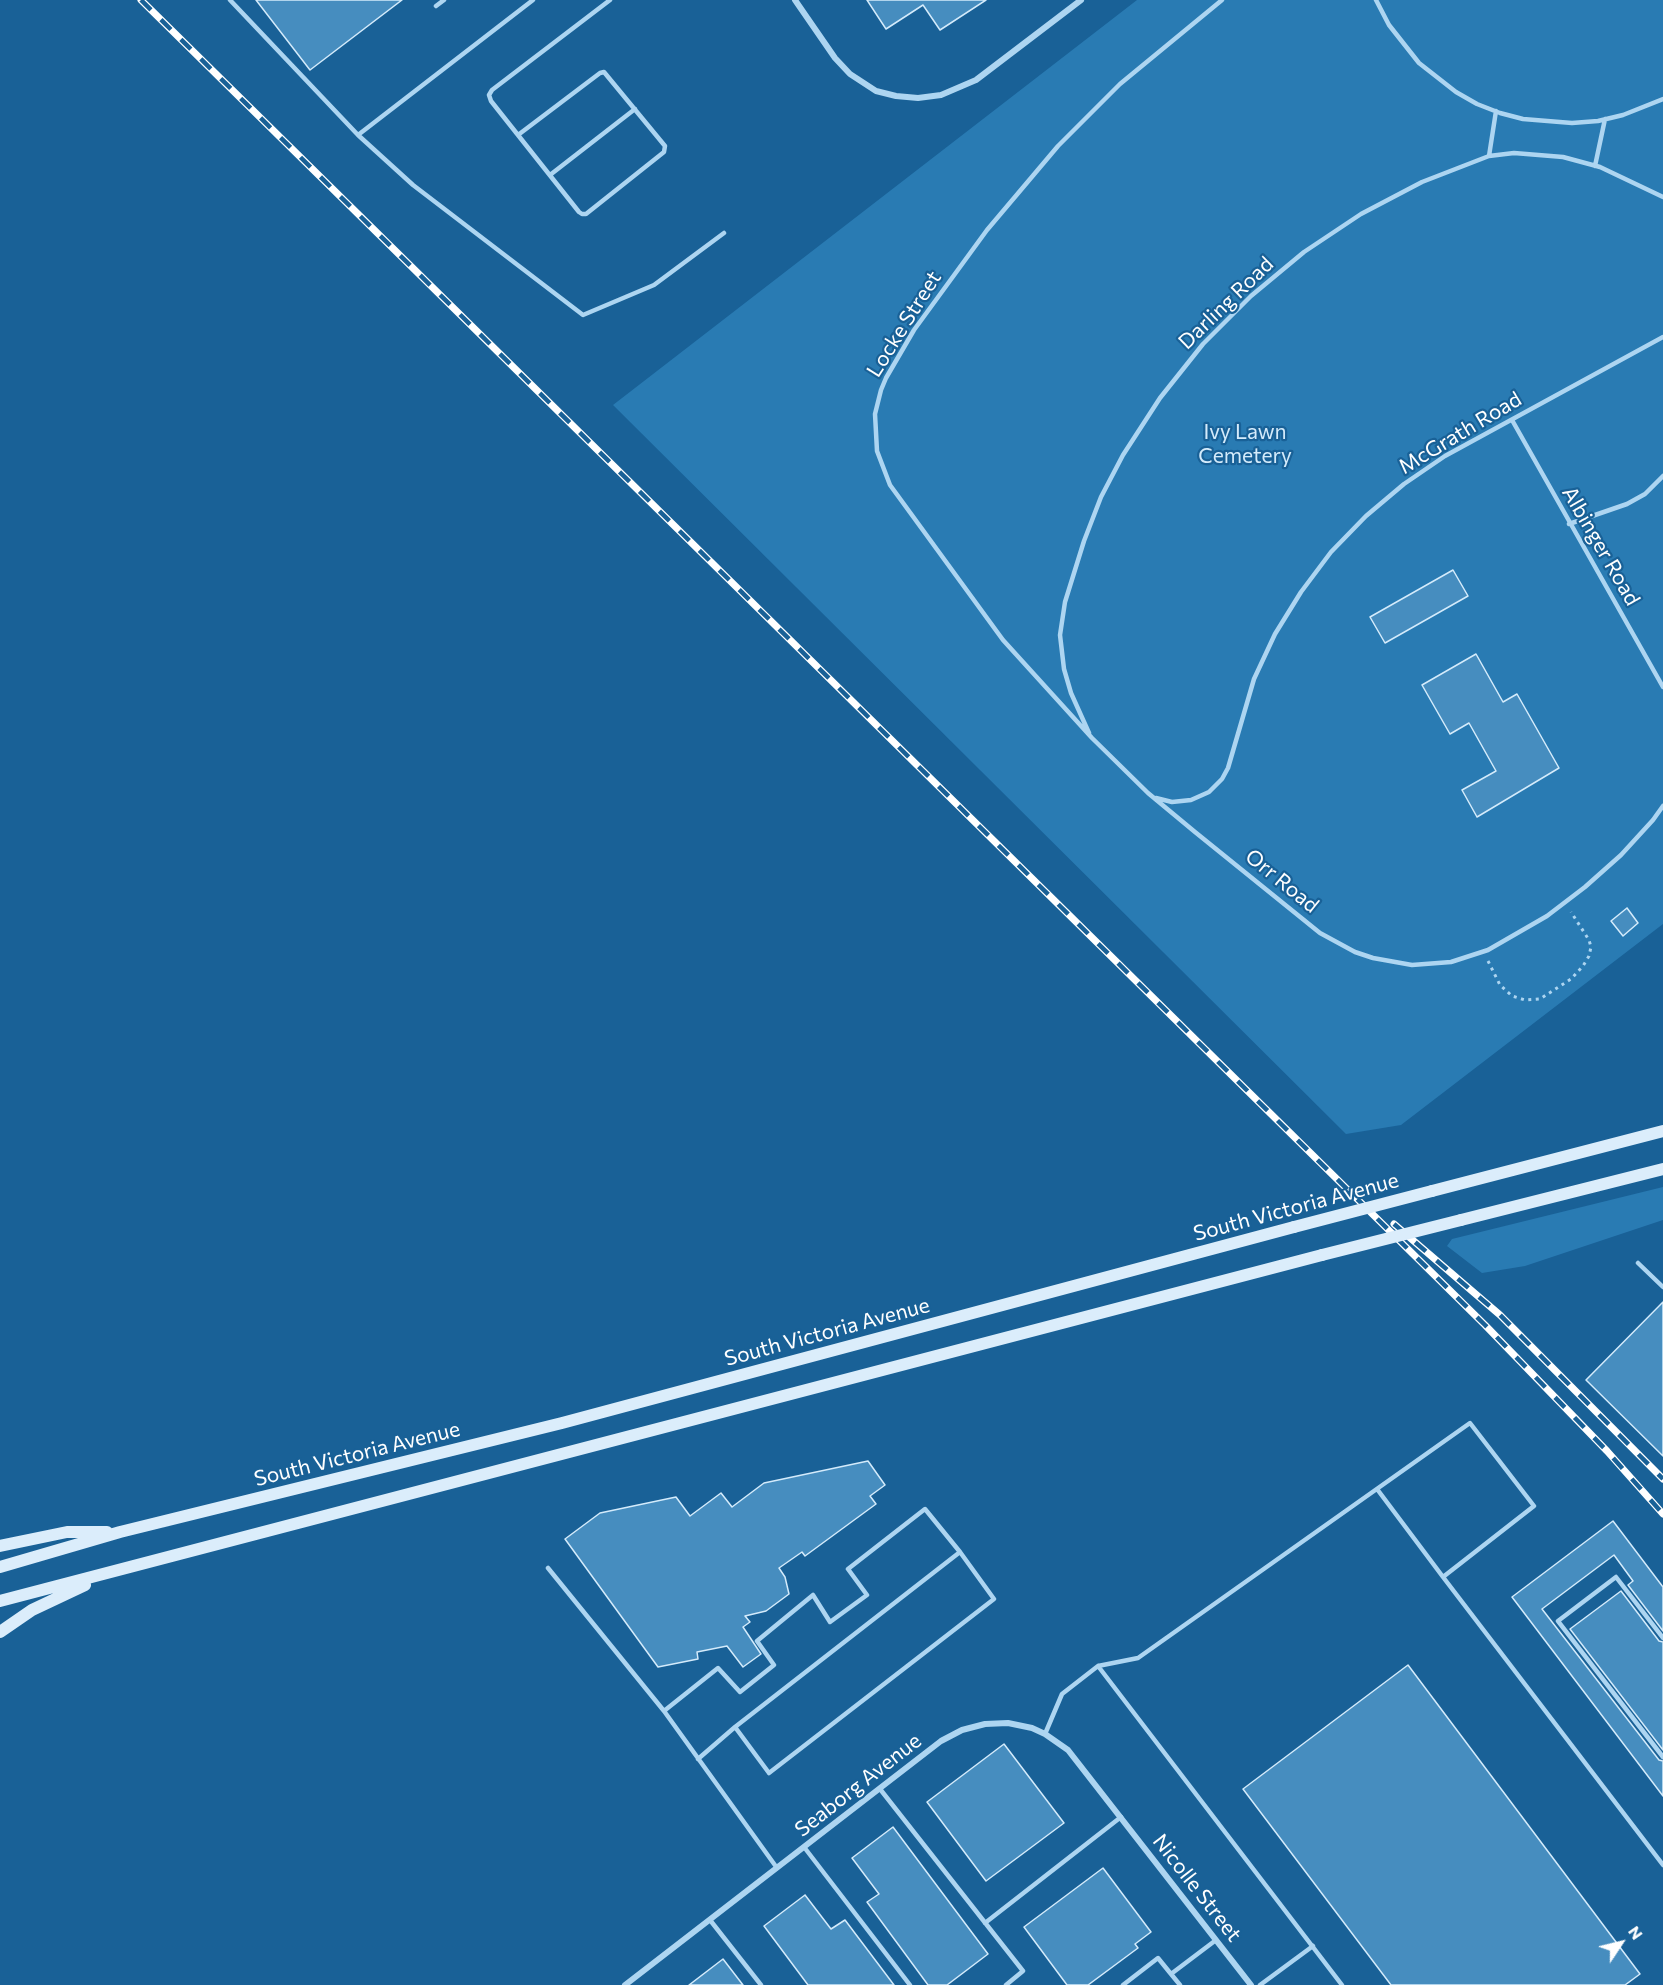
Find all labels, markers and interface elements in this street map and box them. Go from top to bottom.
street label: Darling Road [1173,252,1279,354]
street label: Locke Street [861,266,947,382]
street label: McGrath Road [1394,386,1526,480]
park label: Ivy Lawn Cemetery [1198,419,1292,469]
street label: Albinger Road [1557,482,1645,610]
street label: Orr Road [1240,844,1324,918]
street label: South Victoria Avenue [1191,1167,1401,1247]
street label: South Victoria Avenue [722,1292,932,1372]
street label: South Victoria Avenue [251,1416,463,1492]
street label: Seaborg Avenue [790,1728,926,1842]
street label: Nicolle Street [1147,1829,1247,1947]
north arrow [1591,1913,1651,1973]
text: N [1625,1922,1647,1943]

